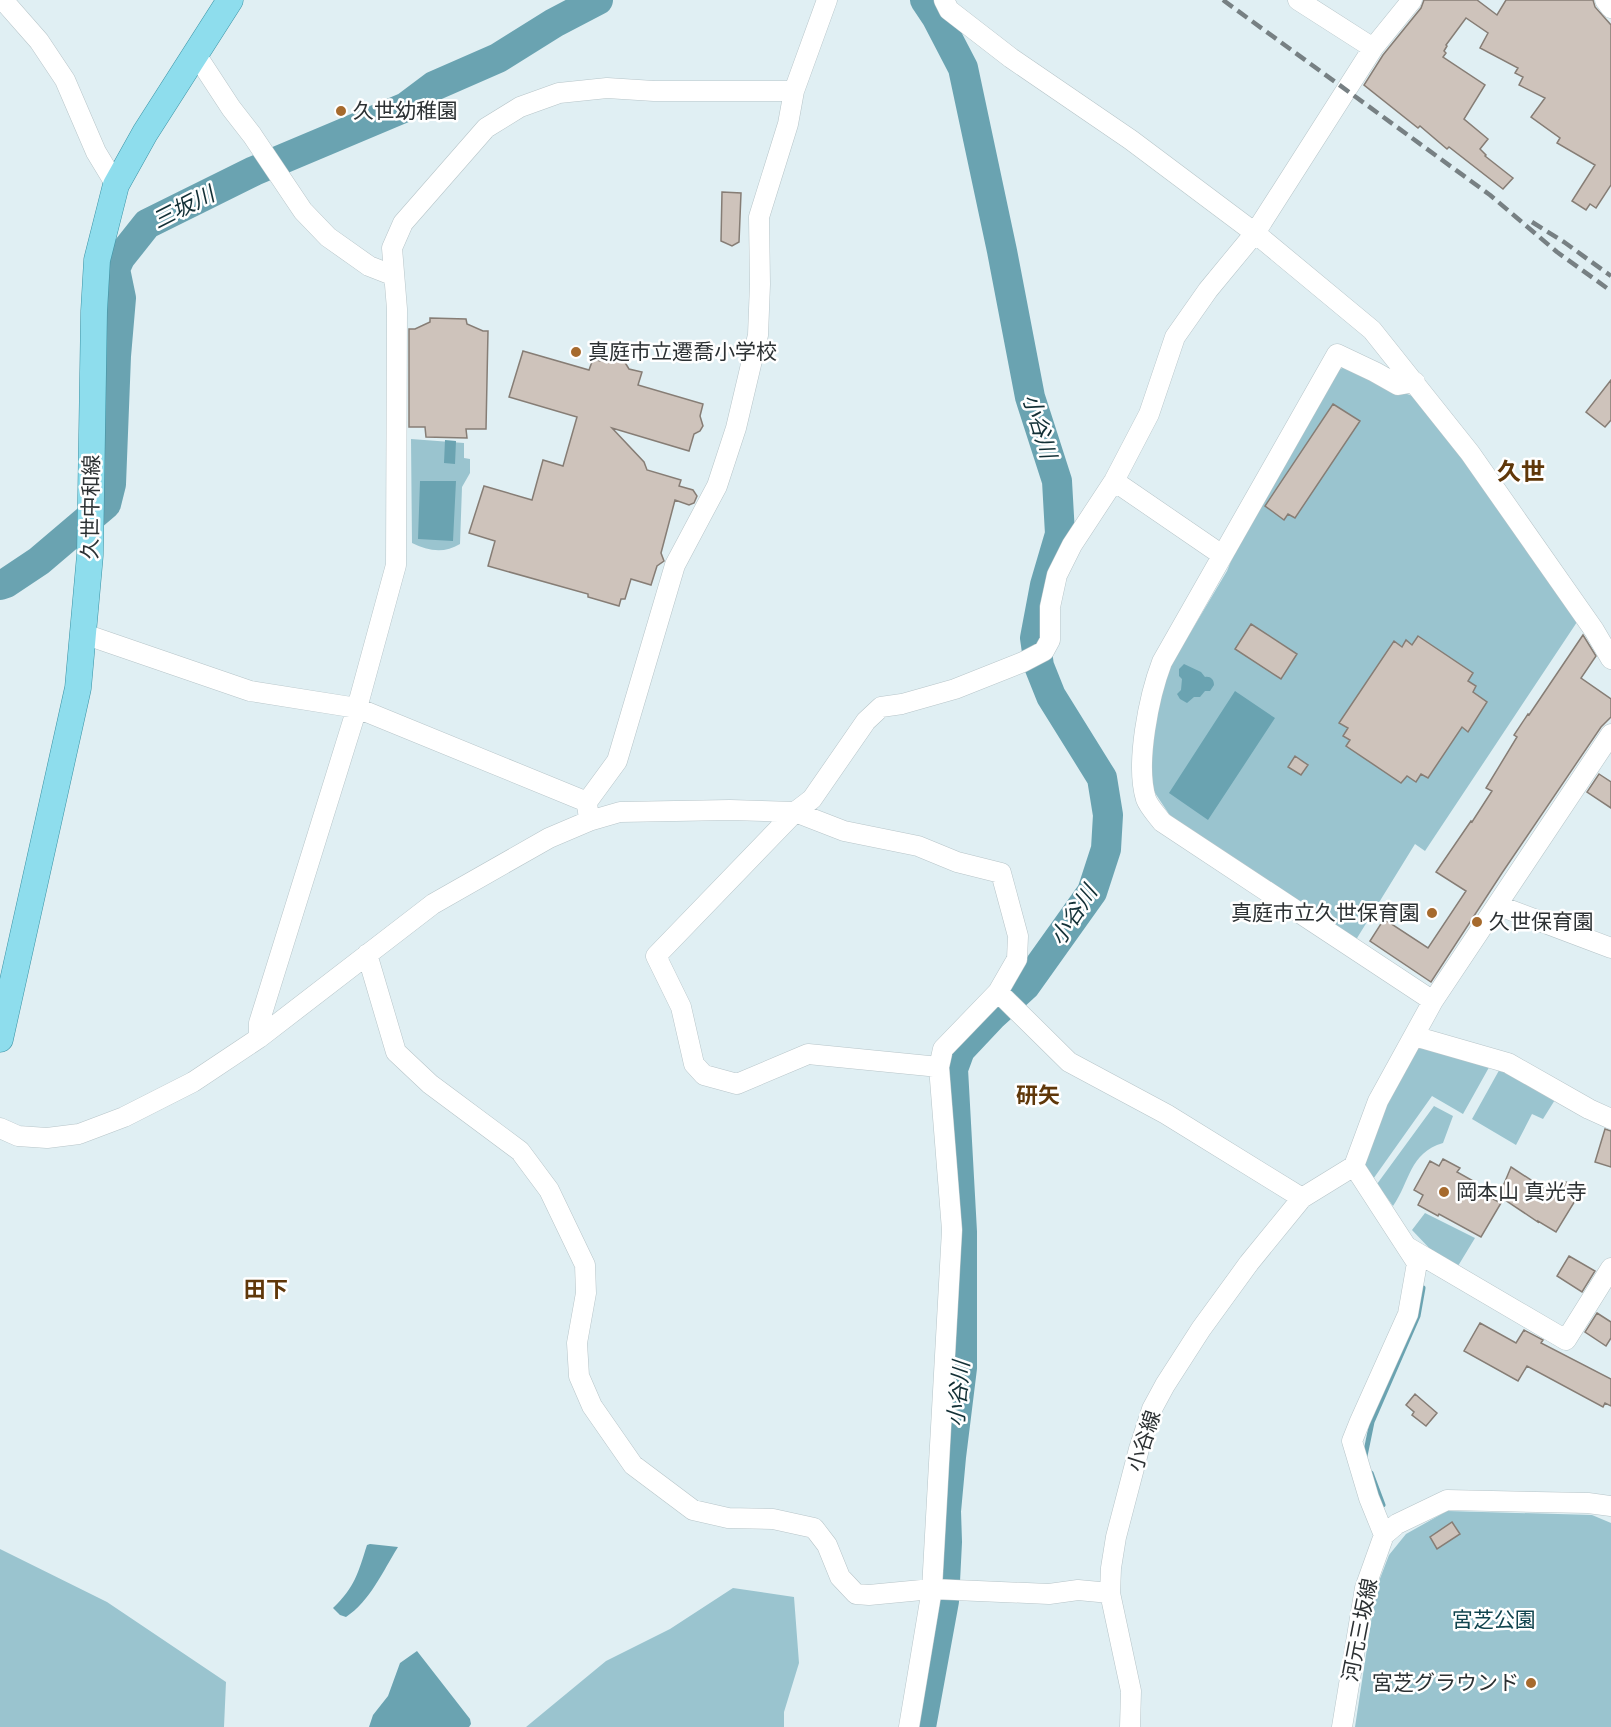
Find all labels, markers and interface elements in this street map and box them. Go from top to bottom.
place label: 久世幼稚園 [353,98,458,123]
marker: 久世幼稚園 [334,104,348,118]
water label: 三坂川 [148,180,220,234]
place label: 真庭市立遷喬小学校 [588,339,777,364]
marker: 真庭市立遷喬小学校 [569,345,583,359]
water label: 小谷川 [1018,391,1063,463]
street label: 久世中和線 [77,454,104,560]
district label: 久世 [1497,457,1545,485]
water label: 小谷川 [1044,879,1103,950]
place label: 真庭市立久世保育園 [1231,900,1420,925]
marker: 真庭市立久世保育園 [1425,906,1439,920]
place label: 久世保育園 [1489,909,1594,934]
marker: 久世保育園 [1470,915,1484,929]
district label: 研矢 [1016,1082,1060,1108]
place label: 岡本山 真光寺 [1456,1179,1587,1204]
marker: 岡本山 真光寺 [1437,1185,1451,1199]
district label: 田下 [244,1276,288,1302]
water label: 小谷川 [942,1358,974,1428]
street label: 小谷線 [1122,1407,1165,1475]
street label: 河元三坂線 [1337,1576,1382,1684]
park label: 宮芝公園 [1452,1607,1536,1632]
place label: 宮芝グラウンド [1372,1670,1519,1695]
marker: 宮芝グラウンド [1524,1676,1538,1690]

